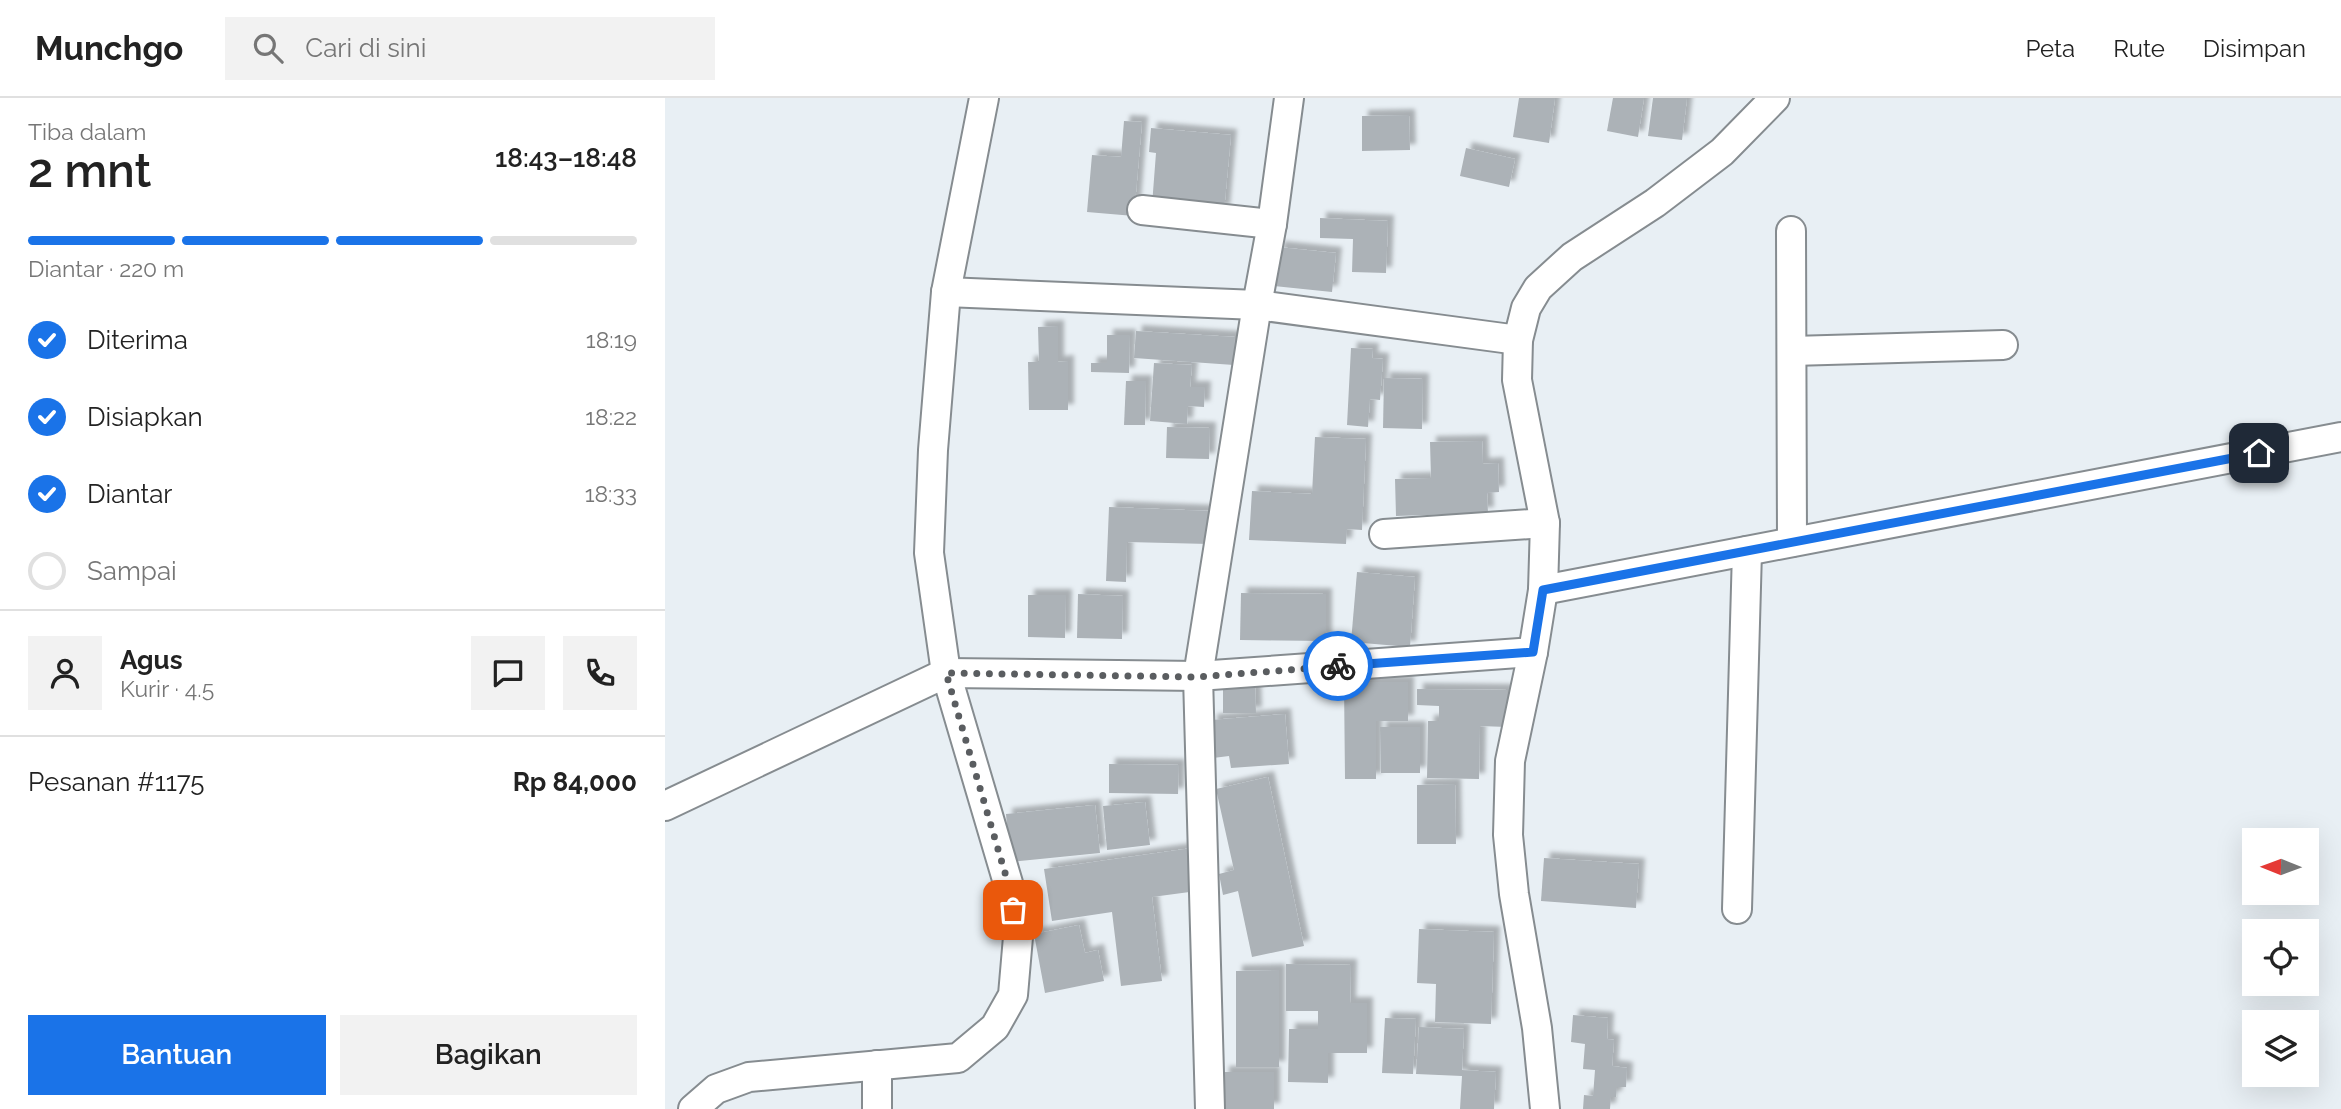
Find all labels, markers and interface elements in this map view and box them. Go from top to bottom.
search box [225,17,715,80]
text: Munchgo [35,29,183,68]
icon: search [249,29,287,67]
text: Cari di sini [305,33,426,63]
text: Peta [2025,34,2075,63]
text: Rute [2113,34,2165,63]
text: Disimpan [2203,34,2306,63]
text: Tiba dalam [28,118,146,145]
text: 18:43–18:48 [495,143,637,173]
text: 2 mnt [28,144,151,198]
text: Diantar · 220 m [28,255,184,282]
icon: check [28,321,66,359]
text: Diterima [87,325,188,355]
text: 18:19 [586,326,637,353]
icon: check [28,398,66,436]
text: Disiapkan [87,402,203,432]
text: 18:22 [585,403,637,430]
pin [2229,423,2289,483]
icon: home [2240,434,2278,472]
icon: check [28,475,66,513]
text: Diantar [87,479,172,509]
text: 18:33 [585,480,637,507]
text: Sampai [87,556,177,586]
courier [1303,631,1373,701]
button: person [28,636,102,710]
button: chat [471,636,545,710]
button: phone [563,636,637,710]
text: Agus [120,645,182,675]
icon: bike [1319,647,1357,685]
text: Kurir · 4.5 [120,675,214,702]
text: Pesanan #1175 [28,767,205,797]
text: Rp 84,000 [513,767,637,797]
north arrow [2242,828,2319,905]
map controls [2242,828,2319,1087]
pin [983,880,1043,940]
icon: bag [994,891,1032,929]
button: locate [2242,919,2319,996]
button: layers [2242,1010,2319,1087]
button: Bantuan [28,1015,326,1095]
button: Bagikan [340,1015,637,1095]

